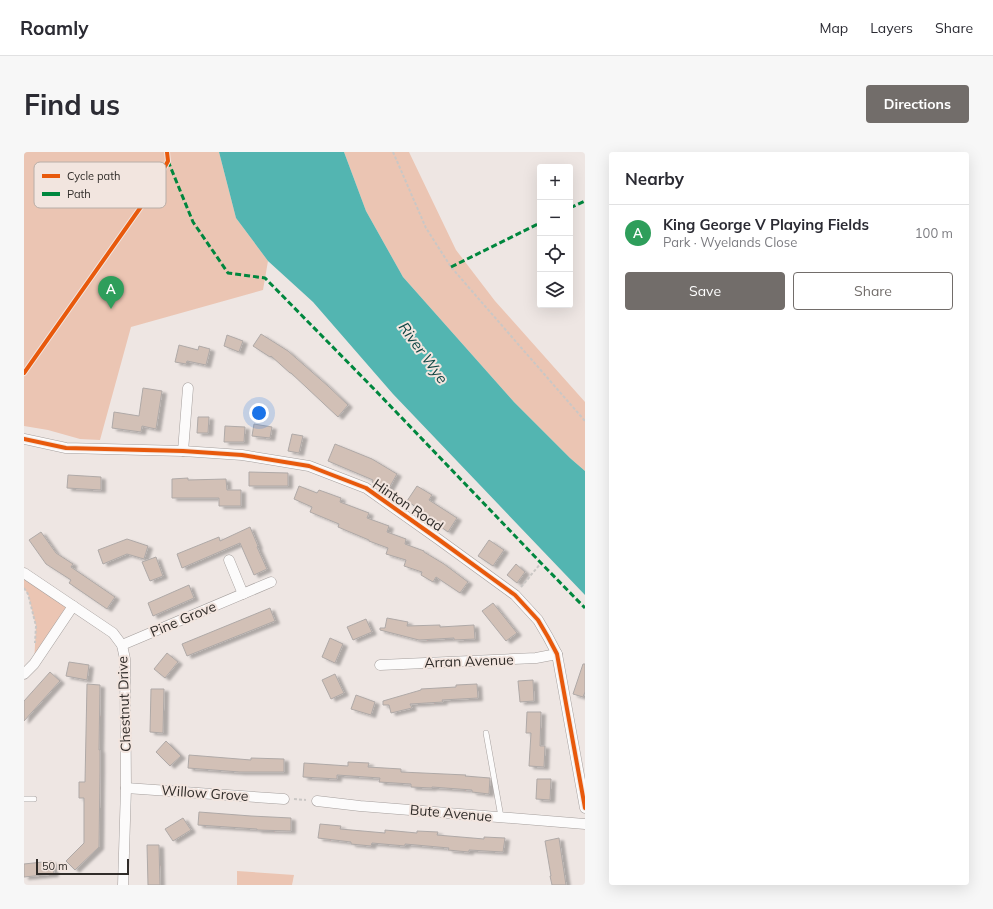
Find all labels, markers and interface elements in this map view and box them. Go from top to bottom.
text: Roamly [20,16,88,40]
text: Map [819,19,848,37]
text: Layers [870,19,913,37]
text: Share [935,19,973,37]
button: Directions [866,85,969,123]
text: Find us [24,87,120,122]
legend [34,162,166,208]
map controls [537,164,573,308]
button: + [537,164,573,200]
text: Nearby [625,168,684,189]
text: Cycle path [67,169,120,183]
text: Path [67,187,91,201]
button: − [537,200,573,236]
text: King George V Playing Fields [663,215,869,234]
text: A [633,225,643,241]
text: 100 m [915,225,953,241]
text: Park · Wyelands Close [663,234,797,250]
button: locate [537,236,573,272]
button: layers [537,272,573,308]
button: Save [625,272,785,310]
button: Share [793,272,953,310]
pin: A [98,276,124,309]
water label: River Wye [395,318,452,387]
your location [249,403,269,423]
street label: Hinton Road [369,475,447,535]
street label: Pine Grove [147,597,219,641]
street label: Arran Avenue [424,650,514,672]
street label: Chestnut Drive [113,656,135,752]
street label: Willow Grove [161,781,249,805]
street label: Bute Avenue [409,800,493,826]
scale bar [36,857,129,876]
text: 50 m [42,859,68,873]

